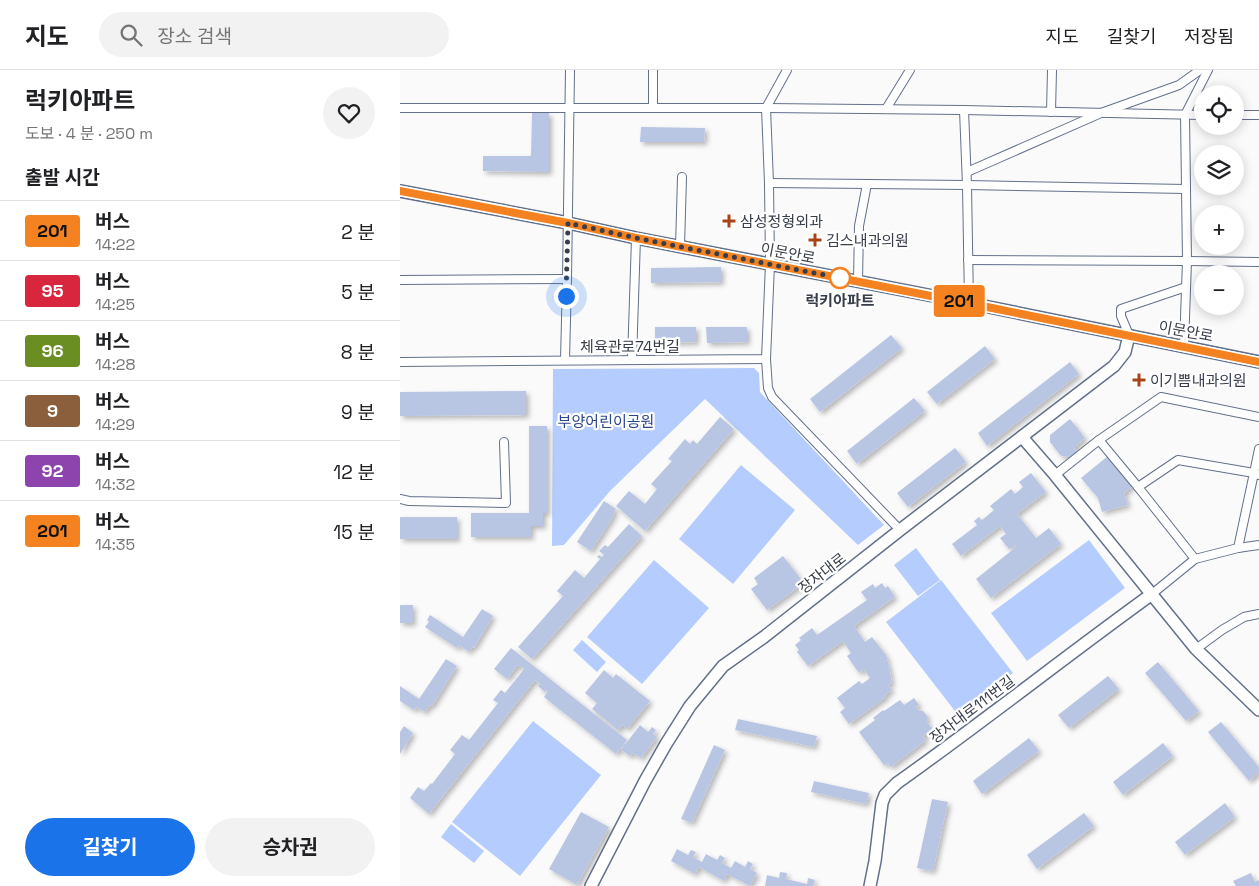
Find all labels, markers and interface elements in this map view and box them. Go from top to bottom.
search box [99,12,449,57]
text: 지도 [25,21,69,52]
icon: search [117,21,145,49]
text: 장소 검색 [157,24,232,49]
text: 지도 [1046,25,1079,48]
text: 길찾기 [1107,25,1156,48]
text: 저장됨 [1184,25,1234,48]
text: 럭키아파트 [25,85,135,116]
map controls [1194,85,1244,315]
button: locate [1194,85,1244,135]
button: heart [323,87,375,139]
text: 도보 · 4 분 · 250 m [25,123,153,144]
button: layers [1194,145,1244,195]
text: 출발 시간 [25,165,100,190]
button: + [1194,205,1244,255]
text: 버스 [95,209,130,234]
place label: 삼성정형외과 [740,212,823,231]
marker: 삼성정형외과 [722,214,736,228]
text: 201 [37,219,68,242]
text: 2 분 [341,220,375,245]
place label: 김스내과의원 [826,231,909,250]
marker: 김스내과의원 [808,233,822,247]
text: 14:22 [95,234,135,255]
street label: 이문안로 [759,238,817,268]
button: − [1194,265,1244,315]
marker: 럭키아파트 [829,267,851,289]
text: 버스 [95,269,130,294]
text: 95 [42,279,63,302]
text: 5 분 [341,280,375,305]
your location [554,284,579,309]
line badge: 201 [930,285,988,317]
text: 201 [944,289,974,312]
place label: 럭키아파트 [805,291,875,310]
text: 14:25 [95,294,135,315]
street label: 이문안로 [1157,316,1215,346]
text: 버스 [95,329,130,354]
street label: 체육관로74번길 [580,337,680,356]
text: 96 [41,339,64,362]
text: 8 분 [341,340,375,365]
text: 14:28 [95,354,135,375]
place label: 이기쁨내과의원 [1150,371,1247,390]
marker: 이기쁨내과의원 [1132,373,1146,387]
text: 버스 [95,389,130,414]
text: 9 [47,399,58,422]
text: 9 분 [341,400,375,425]
park label: 부양어린이공원 [558,412,654,431]
text: 14:29 [95,414,135,435]
text: 버스 [95,449,130,474]
text: 92 [42,459,63,482]
text: 12 분 [333,460,375,485]
text: 14:32 [95,474,135,495]
text: 버스 [95,509,130,534]
text: 201 [37,519,68,542]
text: 15 분 [333,520,375,545]
text: 14:35 [95,534,135,555]
street label: 장자대로 [794,549,850,597]
street label: 장자대로111번길 [926,671,1018,747]
button: 길찾기 [25,818,195,876]
button: 승차권 [205,818,375,876]

